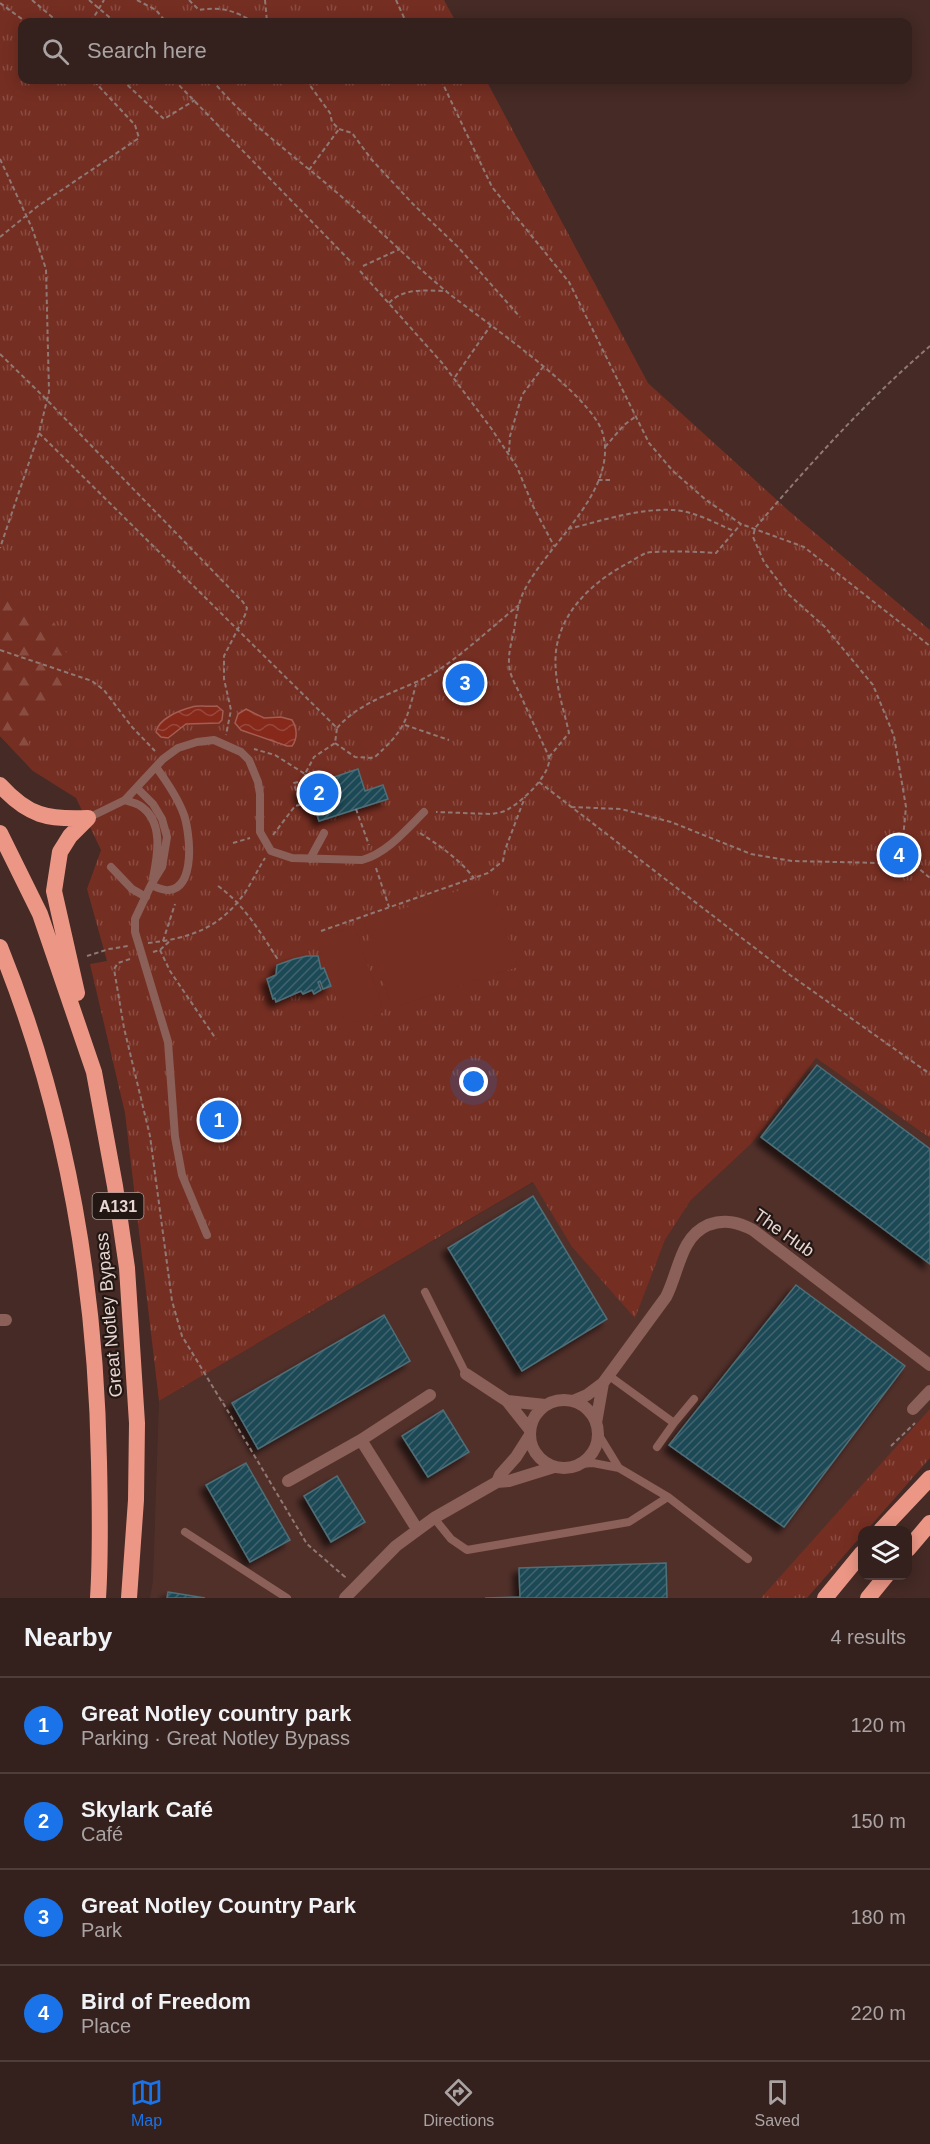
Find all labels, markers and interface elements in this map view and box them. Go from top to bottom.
search box [18,18,912,84]
icon: search [39,35,72,68]
text: Search here [87,38,207,63]
pin: 3 [446,660,484,706]
pin: 2 [300,770,338,816]
pin: 4 [880,832,918,878]
your location [459,1067,488,1096]
pin: 1 [200,1098,238,1142]
road number: A131 [92,1193,144,1219]
street label: The Hub [750,1205,818,1261]
street label: Great Notley Bypass [92,1232,126,1398]
map controls [858,1526,912,1580]
button: layers [858,1526,912,1580]
text: Nearby [24,1622,112,1652]
text: 4 results [830,1626,906,1648]
text: Great Notley country park [81,1701,351,1726]
text: 1 [38,1714,49,1736]
text: 120 m [850,1714,906,1736]
text: Parking · Great Notley Bypass [81,1727,350,1749]
text: Skylark Café [81,1797,213,1822]
text: 2 [38,1810,49,1832]
text: 150 m [850,1810,906,1832]
text: Café [81,1823,123,1845]
text: Great Notley Country Park [81,1893,356,1918]
text: 3 [38,1906,49,1928]
text: 180 m [850,1906,906,1928]
text: Park [81,1919,122,1941]
text: Bird of Freedom [81,1989,251,2014]
text: 4 [38,2002,49,2024]
text: 220 m [850,2002,906,2024]
text: Place [81,2015,131,2037]
tab: Map [130,2076,163,2130]
tab: Directions [423,2076,494,2130]
tab: Saved [755,2076,800,2130]

